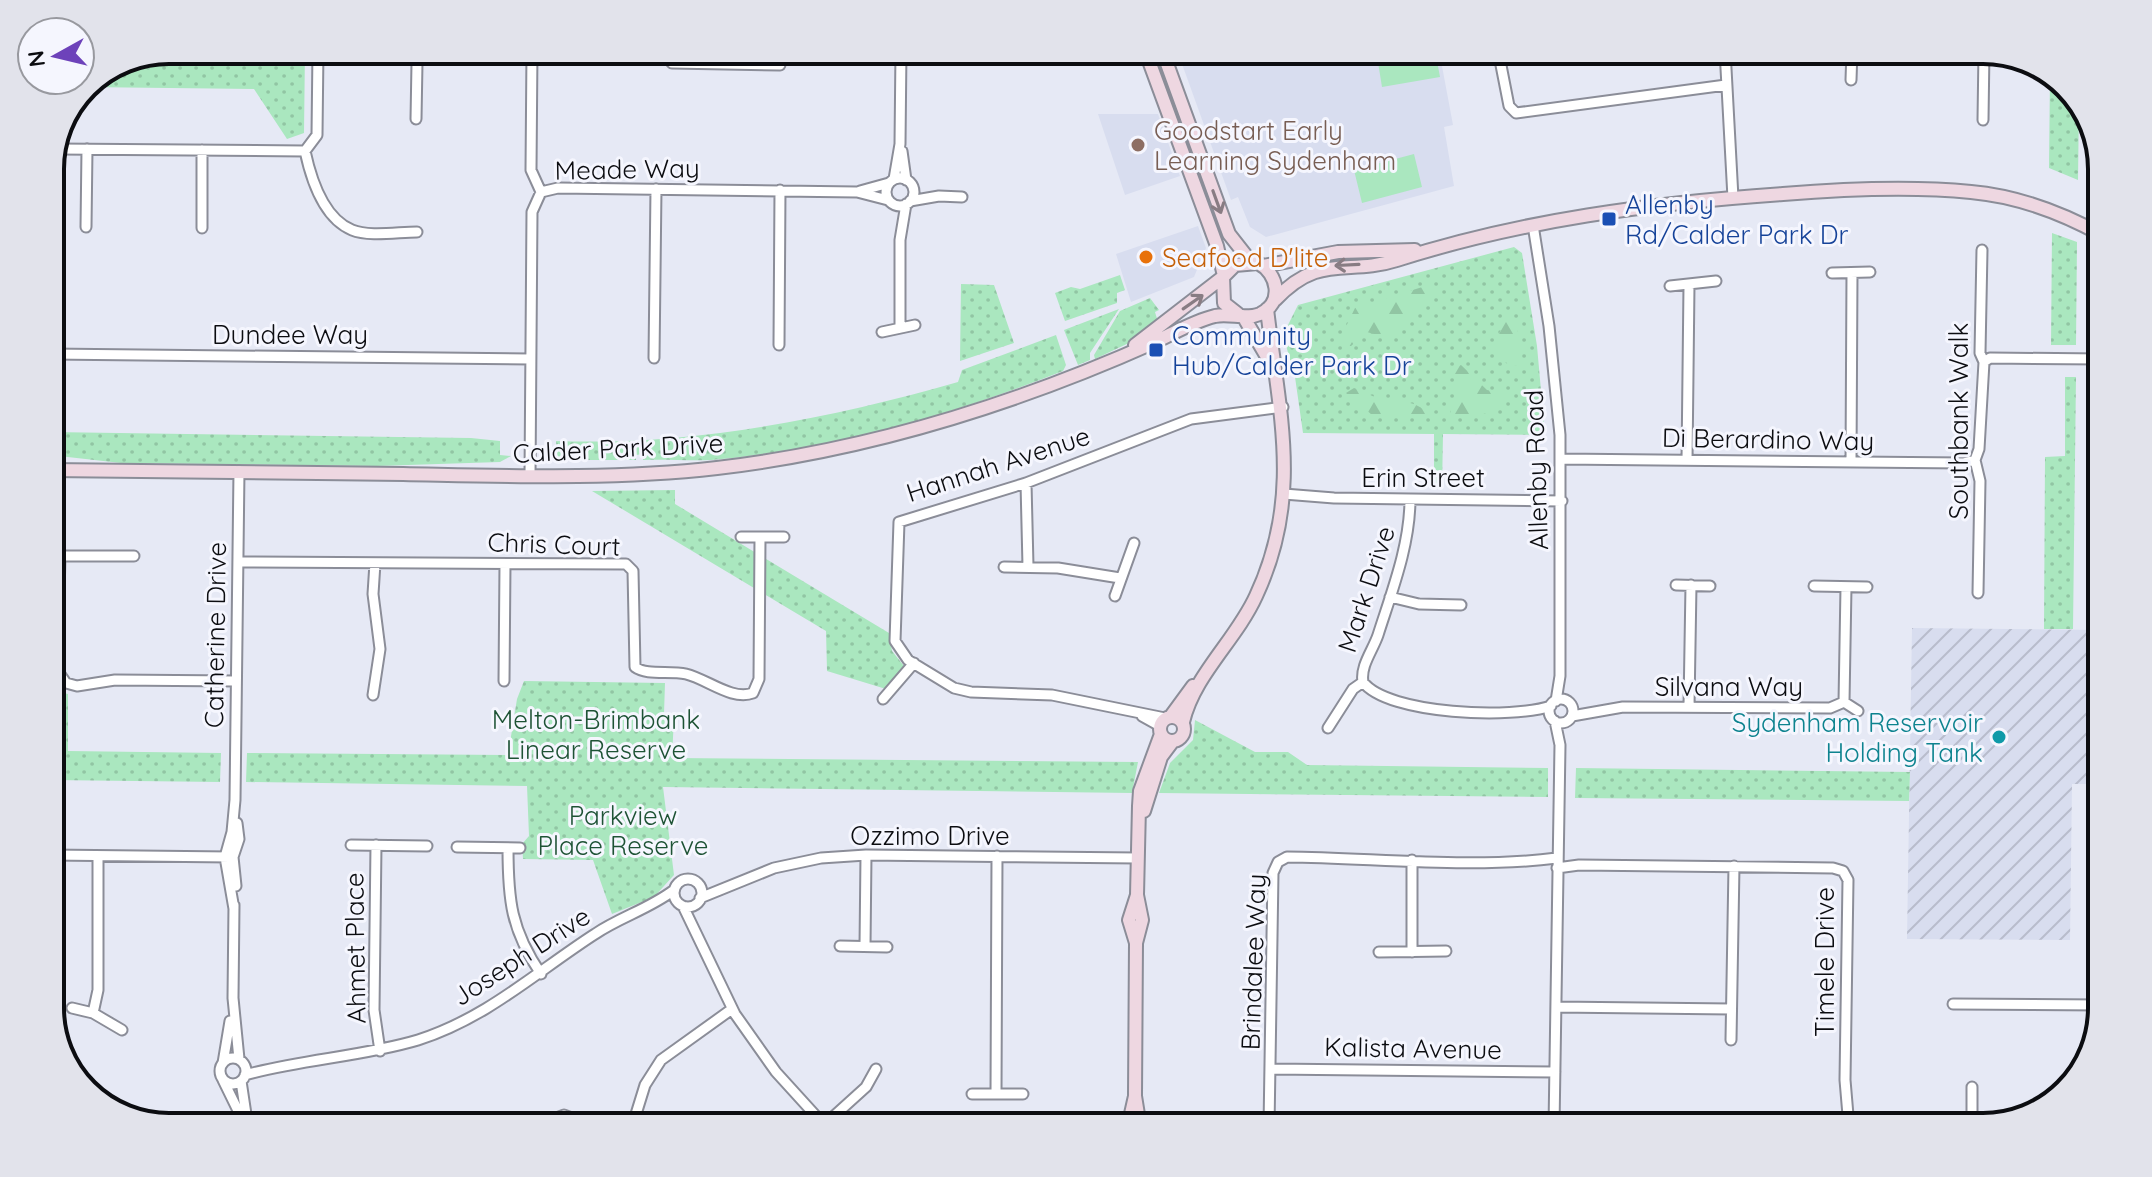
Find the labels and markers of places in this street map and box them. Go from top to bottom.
place label: Goodstart Early Learning Sydenham [1154,114,1396,177]
marker: Goodstart Early Learning Sydenham [1129,136,1147,154]
place label: Allenby Rd/Calder Park Dr [1625,188,1848,251]
marker: Allenby Rd/Calder Park Dr [1600,210,1618,228]
place label: Seafood D'lite [1162,241,1328,274]
marker: Seafood D'lite [1137,248,1155,266]
place label: Community Hub/Calder Park Dr [1172,319,1412,382]
marker: Community Hub/Calder Park Dr [1147,341,1165,359]
place label: Sydenham Reservoir Holding Tank [1732,706,1983,769]
marker: Sydenham Reservoir Holding Tank [1990,728,2008,746]

